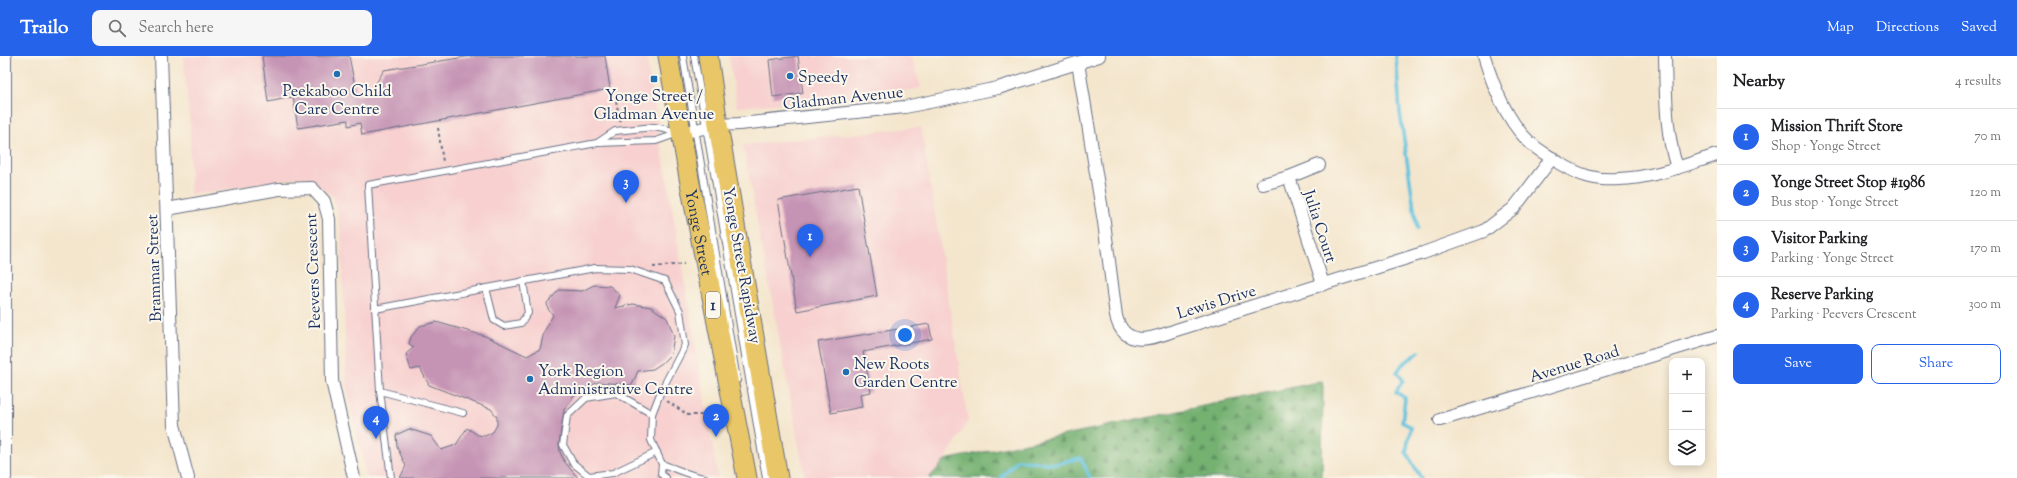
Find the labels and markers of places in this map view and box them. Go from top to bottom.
place label: Speedy [798,67,848,90]
marker: Peekaboo Child Care Centre [332,69,342,79]
marker: Speedy [785,71,795,81]
marker: Yonge Street / Gladman Avenue [649,74,659,84]
place label: Peekaboo Child Care Centre [283,81,391,122]
place label: Yonge Street / Gladman Avenue [594,86,714,127]
pin: 3 [613,170,639,203]
pin: 1 [797,224,823,257]
place label: New Roots Garden Centre [854,354,958,395]
place label: York Region Administrative Centre [538,361,693,402]
marker: New Roots Garden Centre [841,367,851,377]
marker: York Region Administrative Centre [525,374,535,384]
pin: 2 [703,404,729,437]
pin: 4 [363,406,389,439]

